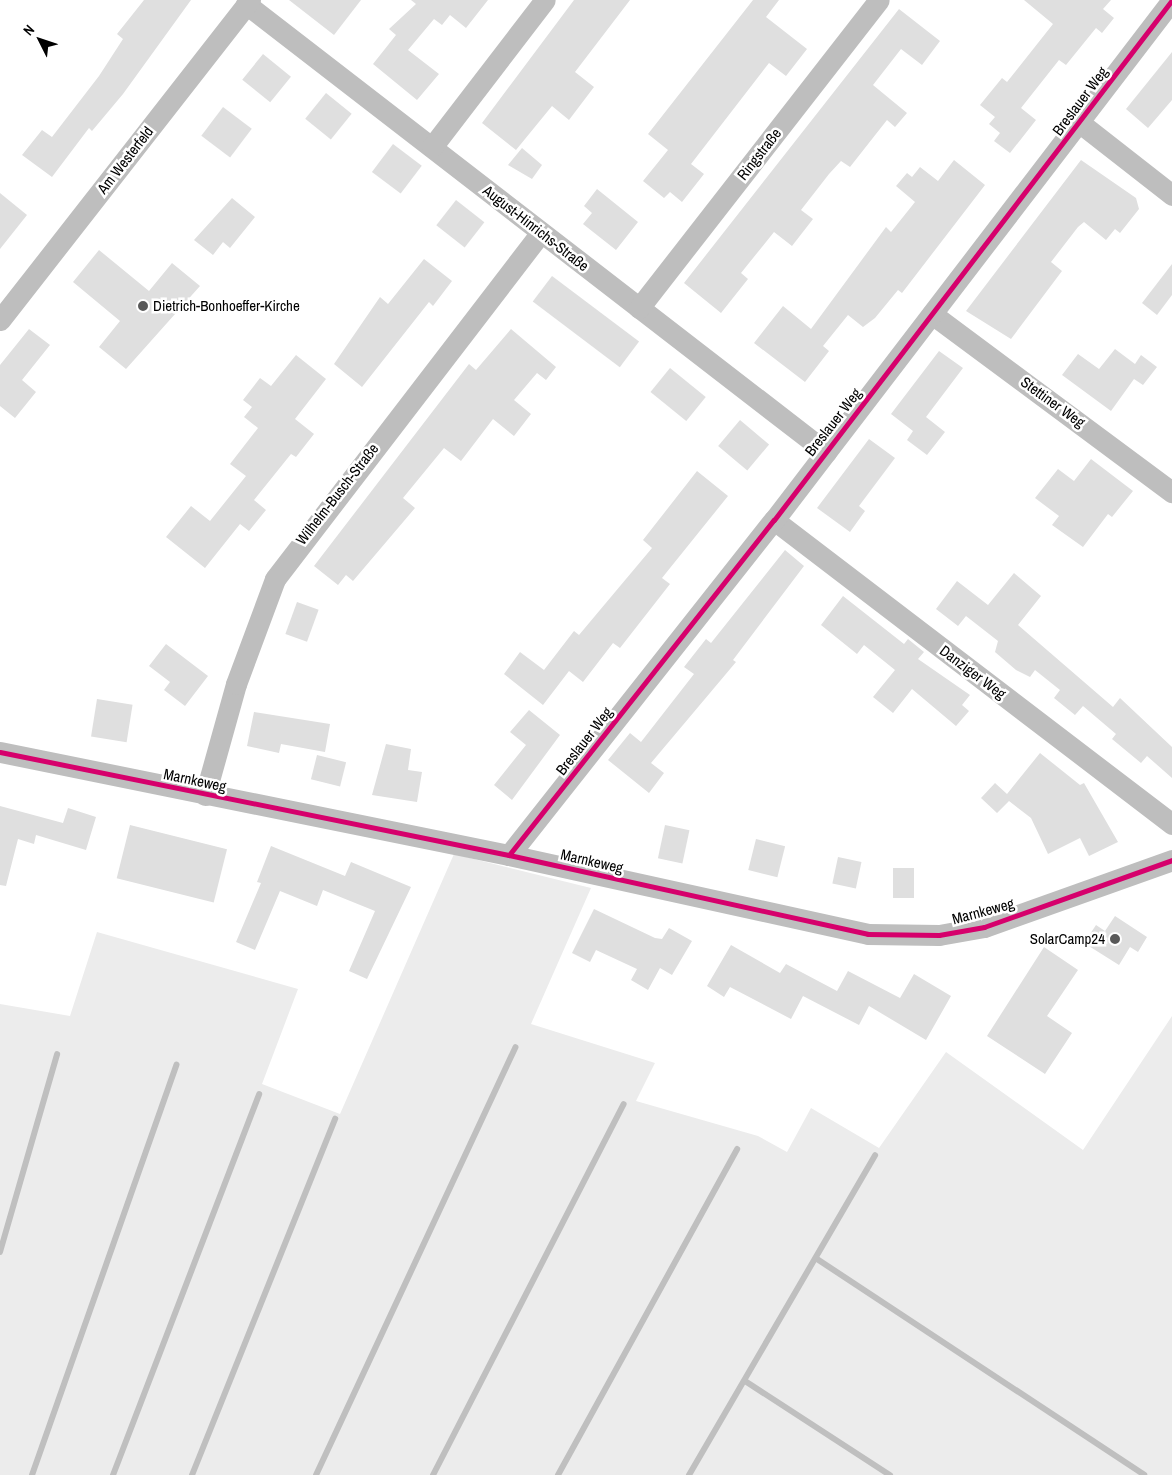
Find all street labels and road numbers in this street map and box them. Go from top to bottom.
street label: Breslauer Weg [1048,63,1112,139]
street label: Am Westerfeld [93,123,157,197]
street label: Ringstraße [733,124,785,184]
street label: August-Hinrichs-Straße [480,181,592,275]
street label: Stettiner Weg [1017,373,1089,431]
street label: Breslauer Weg [801,384,865,460]
street label: Wilhelm-Busch-Straße [292,440,382,548]
street label: Danziger Weg [936,641,1010,703]
street label: Breslauer Weg [552,703,616,779]
street label: Marnkeweg [162,765,228,795]
street label: Marnkeweg [559,845,625,877]
street label: Marnkeweg [950,894,1016,928]

